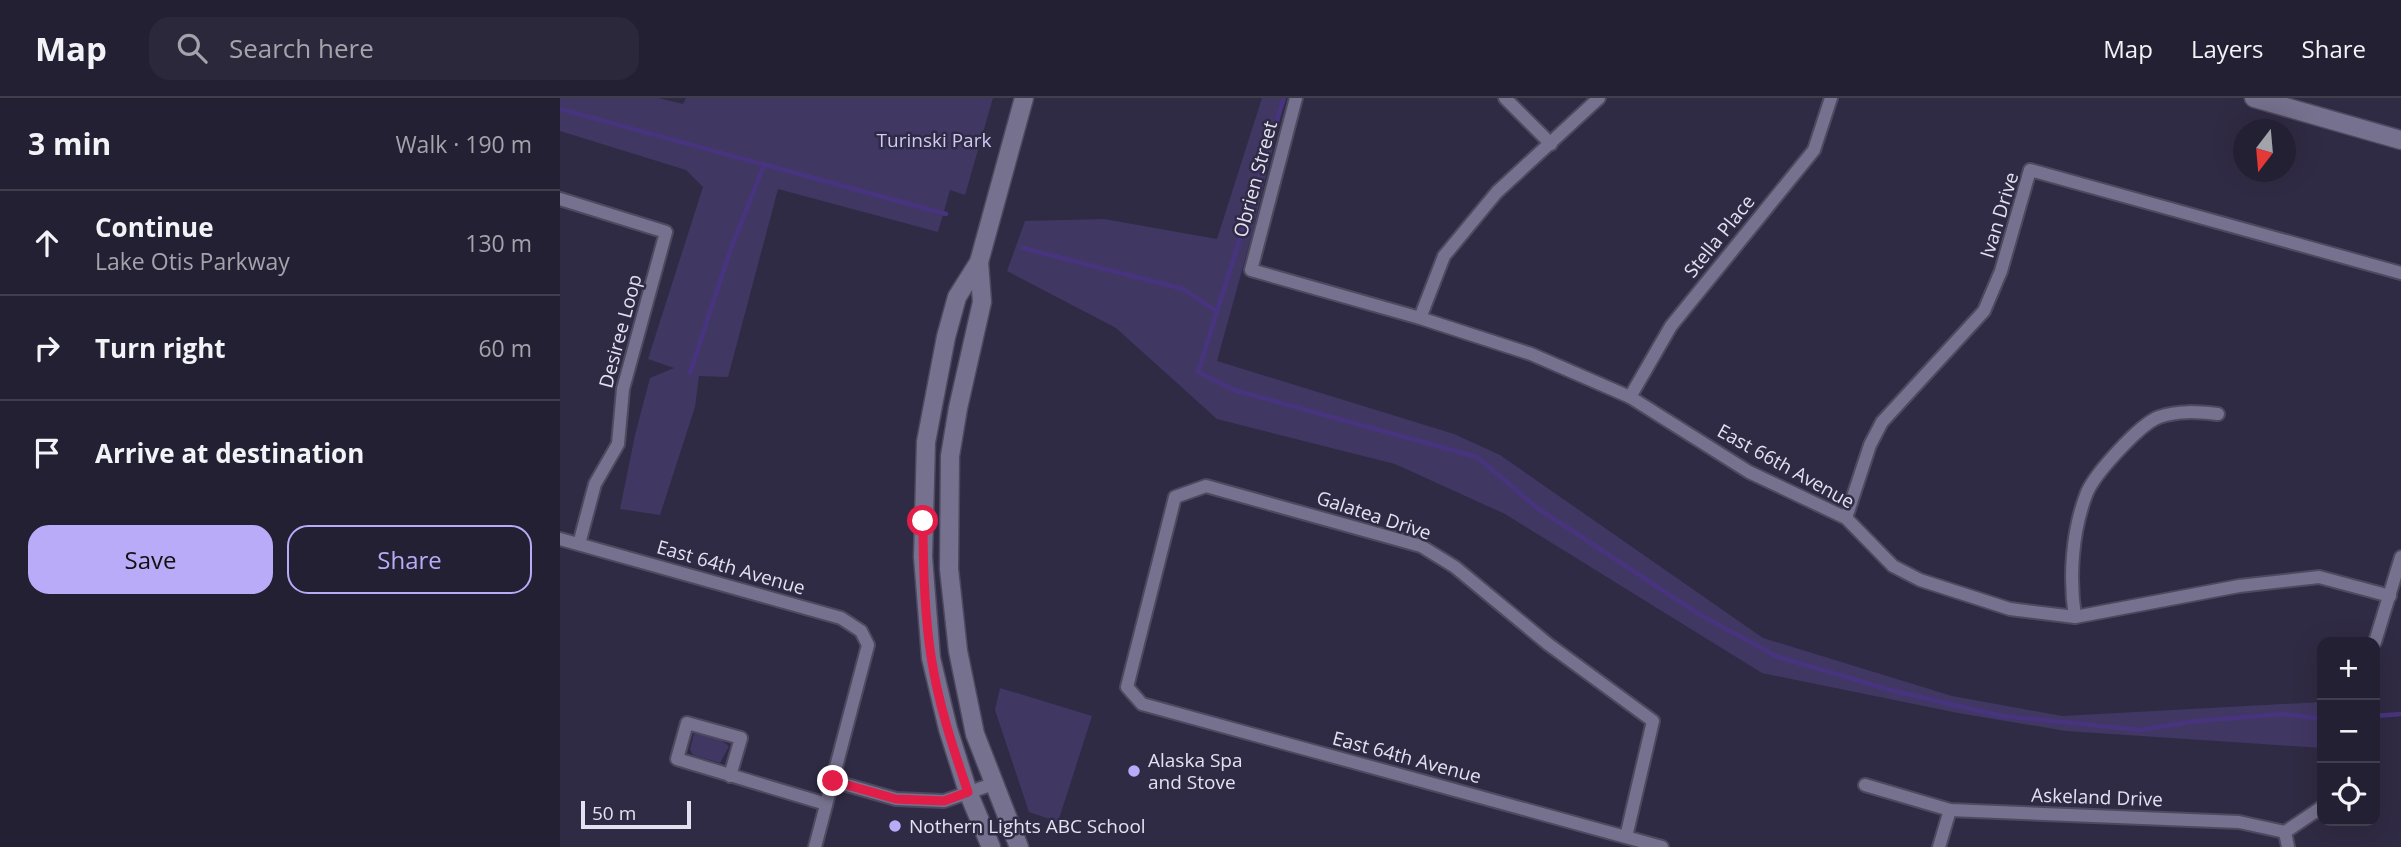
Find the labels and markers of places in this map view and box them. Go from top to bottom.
place label: Alaska Spa and Stove [1148,747,1243,795]
marker: Alaska Spa and Stove [1126,763,1142,779]
place label: Nothern Lights ABC School [909,813,1146,839]
marker: Nothern Lights ABC School [887,818,903,834]

